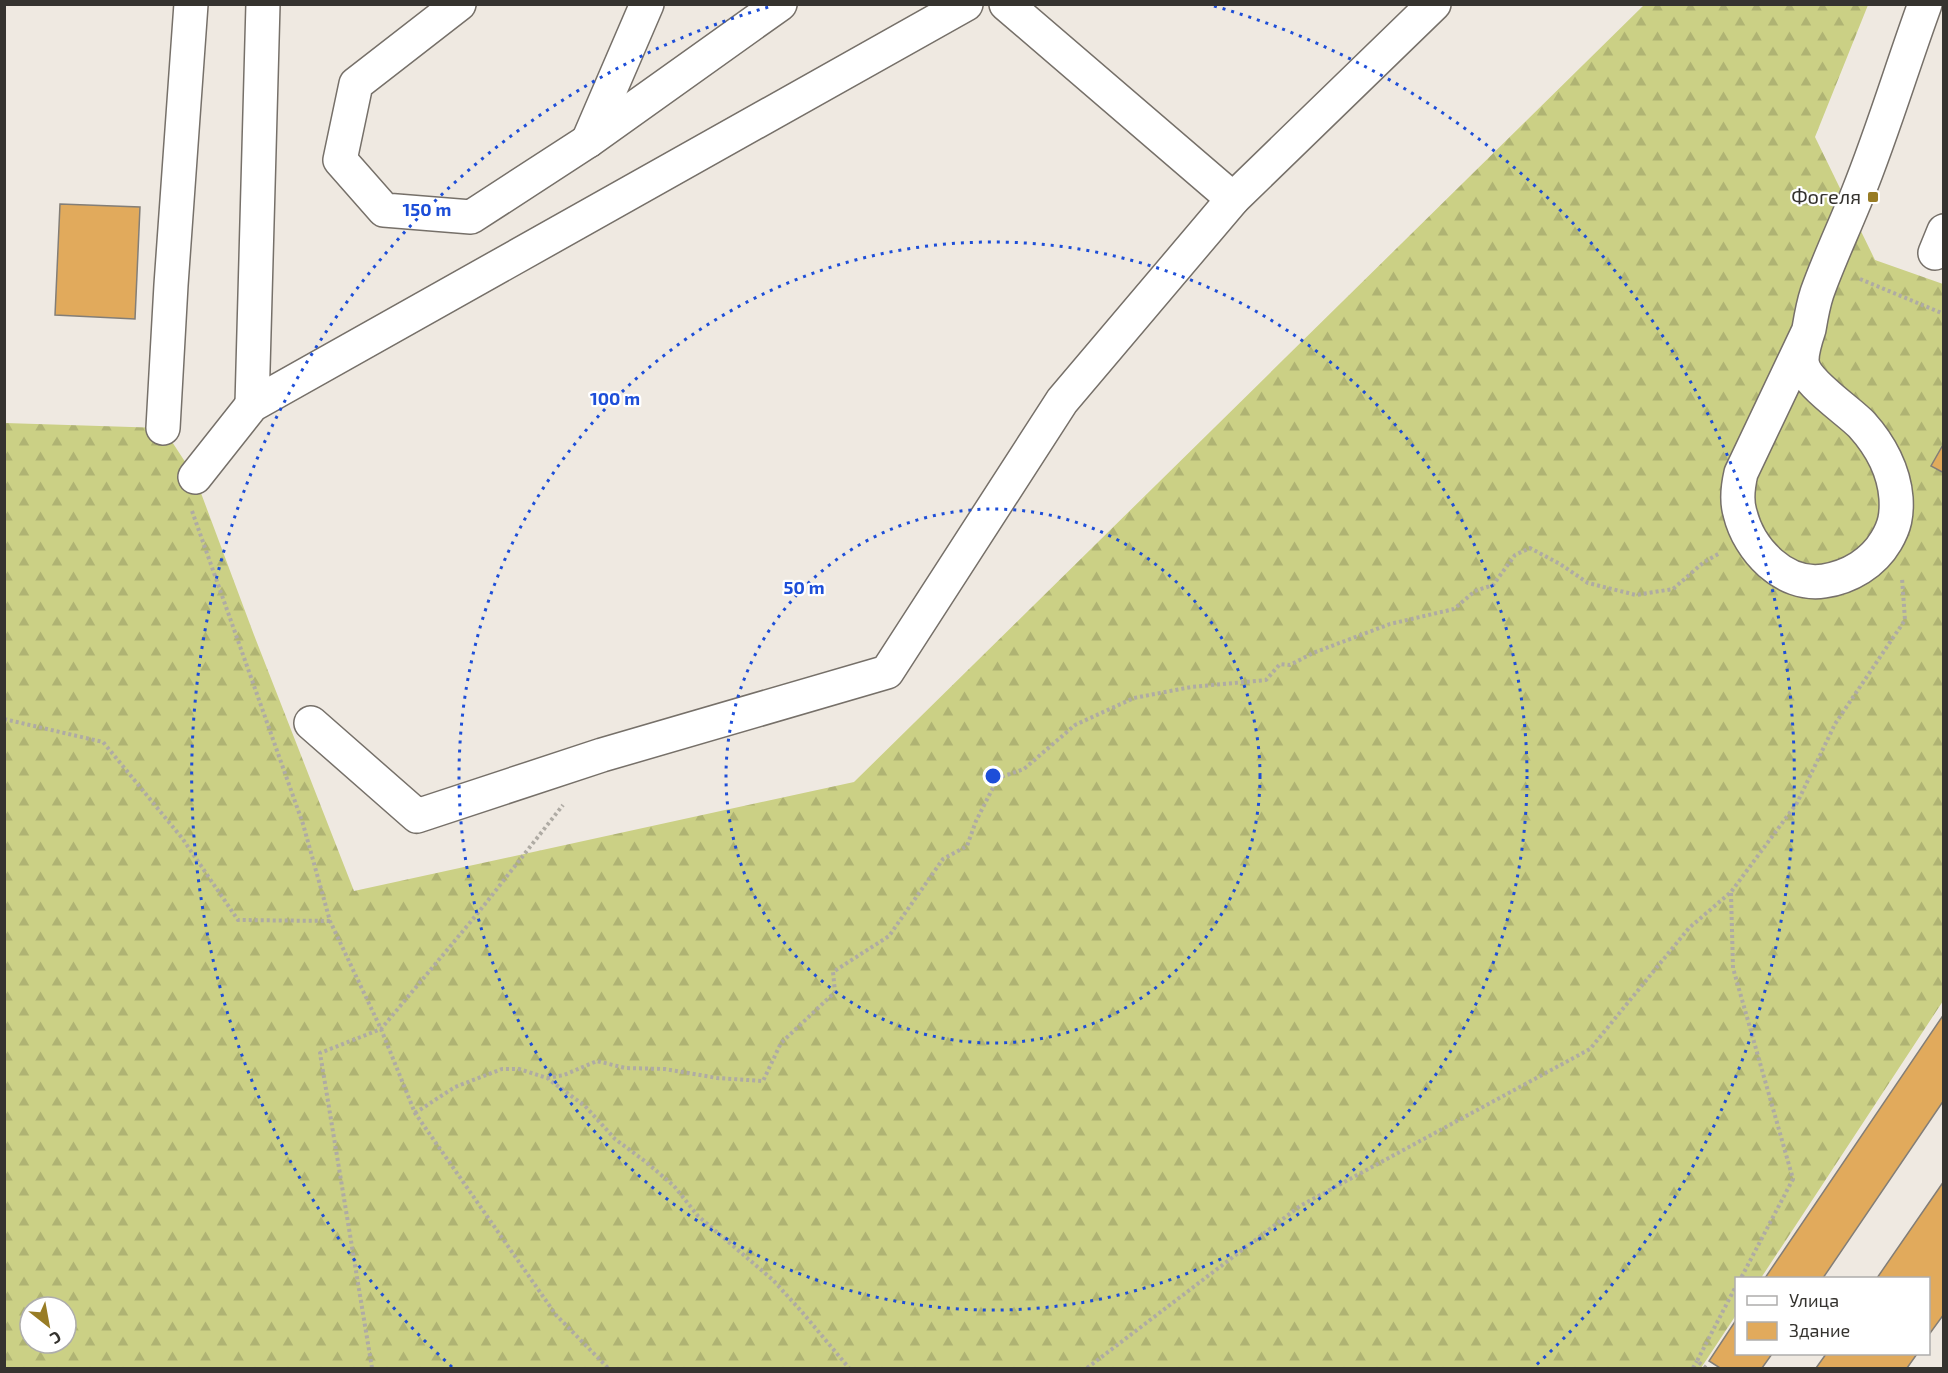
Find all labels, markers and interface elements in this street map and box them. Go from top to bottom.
place label: Фогеля [1791,184,1861,208]
marker: Фогеля [1866,190,1880,204]
text: 150 m [403,198,451,220]
text: 100 m [590,387,640,409]
text: 50 m [783,576,825,598]
centre of rings [983,766,1003,786]
legend [1735,1277,1930,1355]
text: Улица [1789,1289,1839,1311]
north arrow [18,1295,78,1355]
text: Здание [1789,1319,1850,1341]
text: С [47,1328,65,1349]

